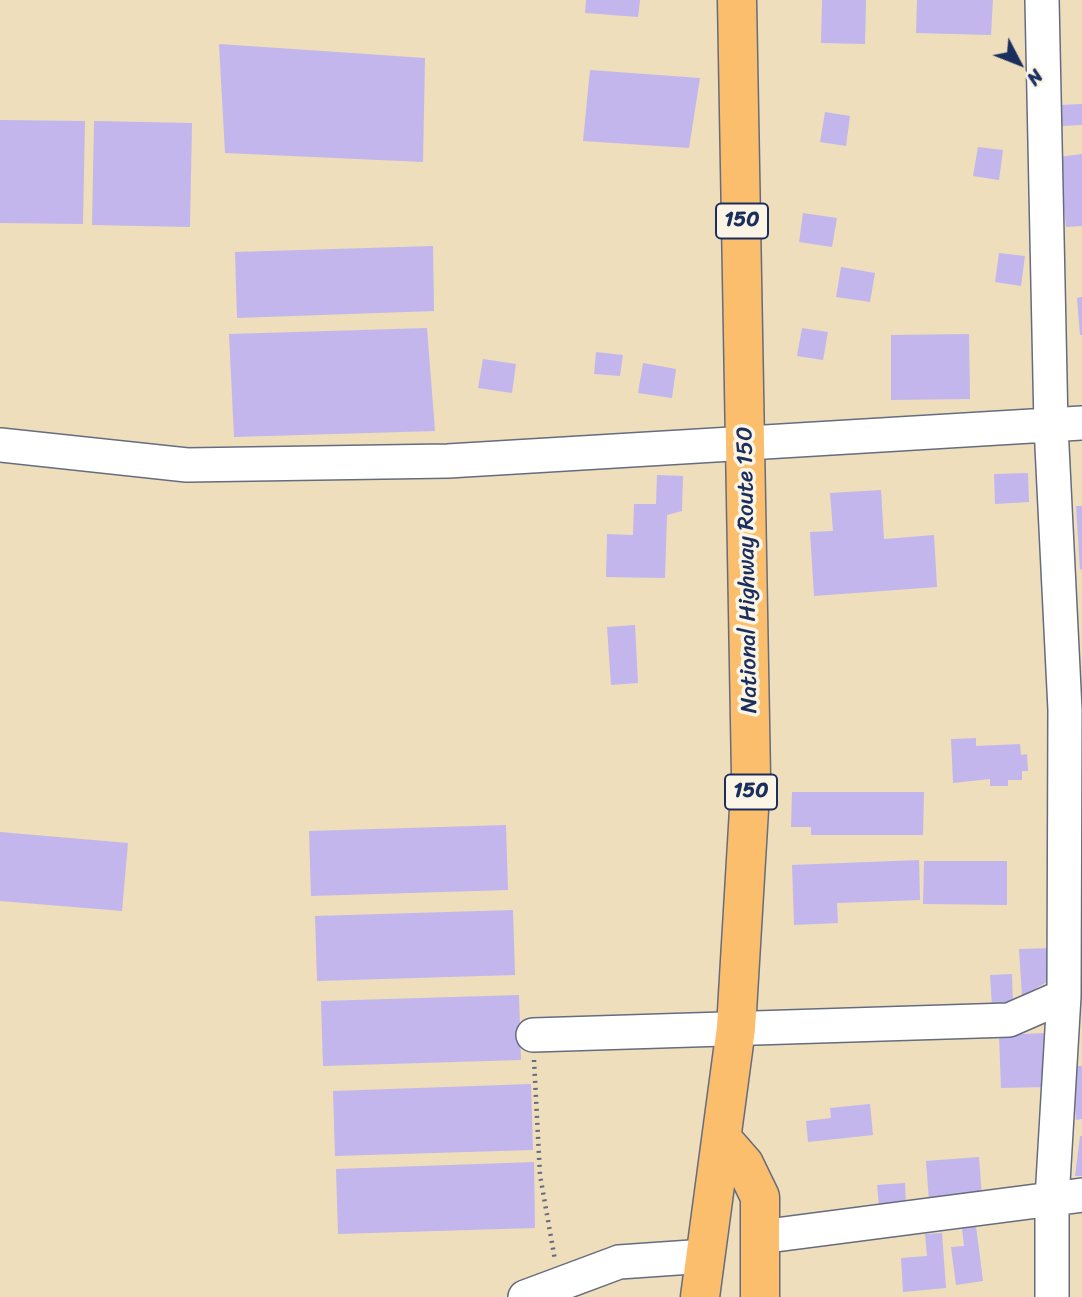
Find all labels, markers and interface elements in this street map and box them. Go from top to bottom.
north arrow [984,28,1054,98]
text: N [1018,61,1052,93]
road number: 150 [716,204,768,238]
street label: National Highway Route 150 [732,426,764,714]
road number: 150 [725,774,777,810]

